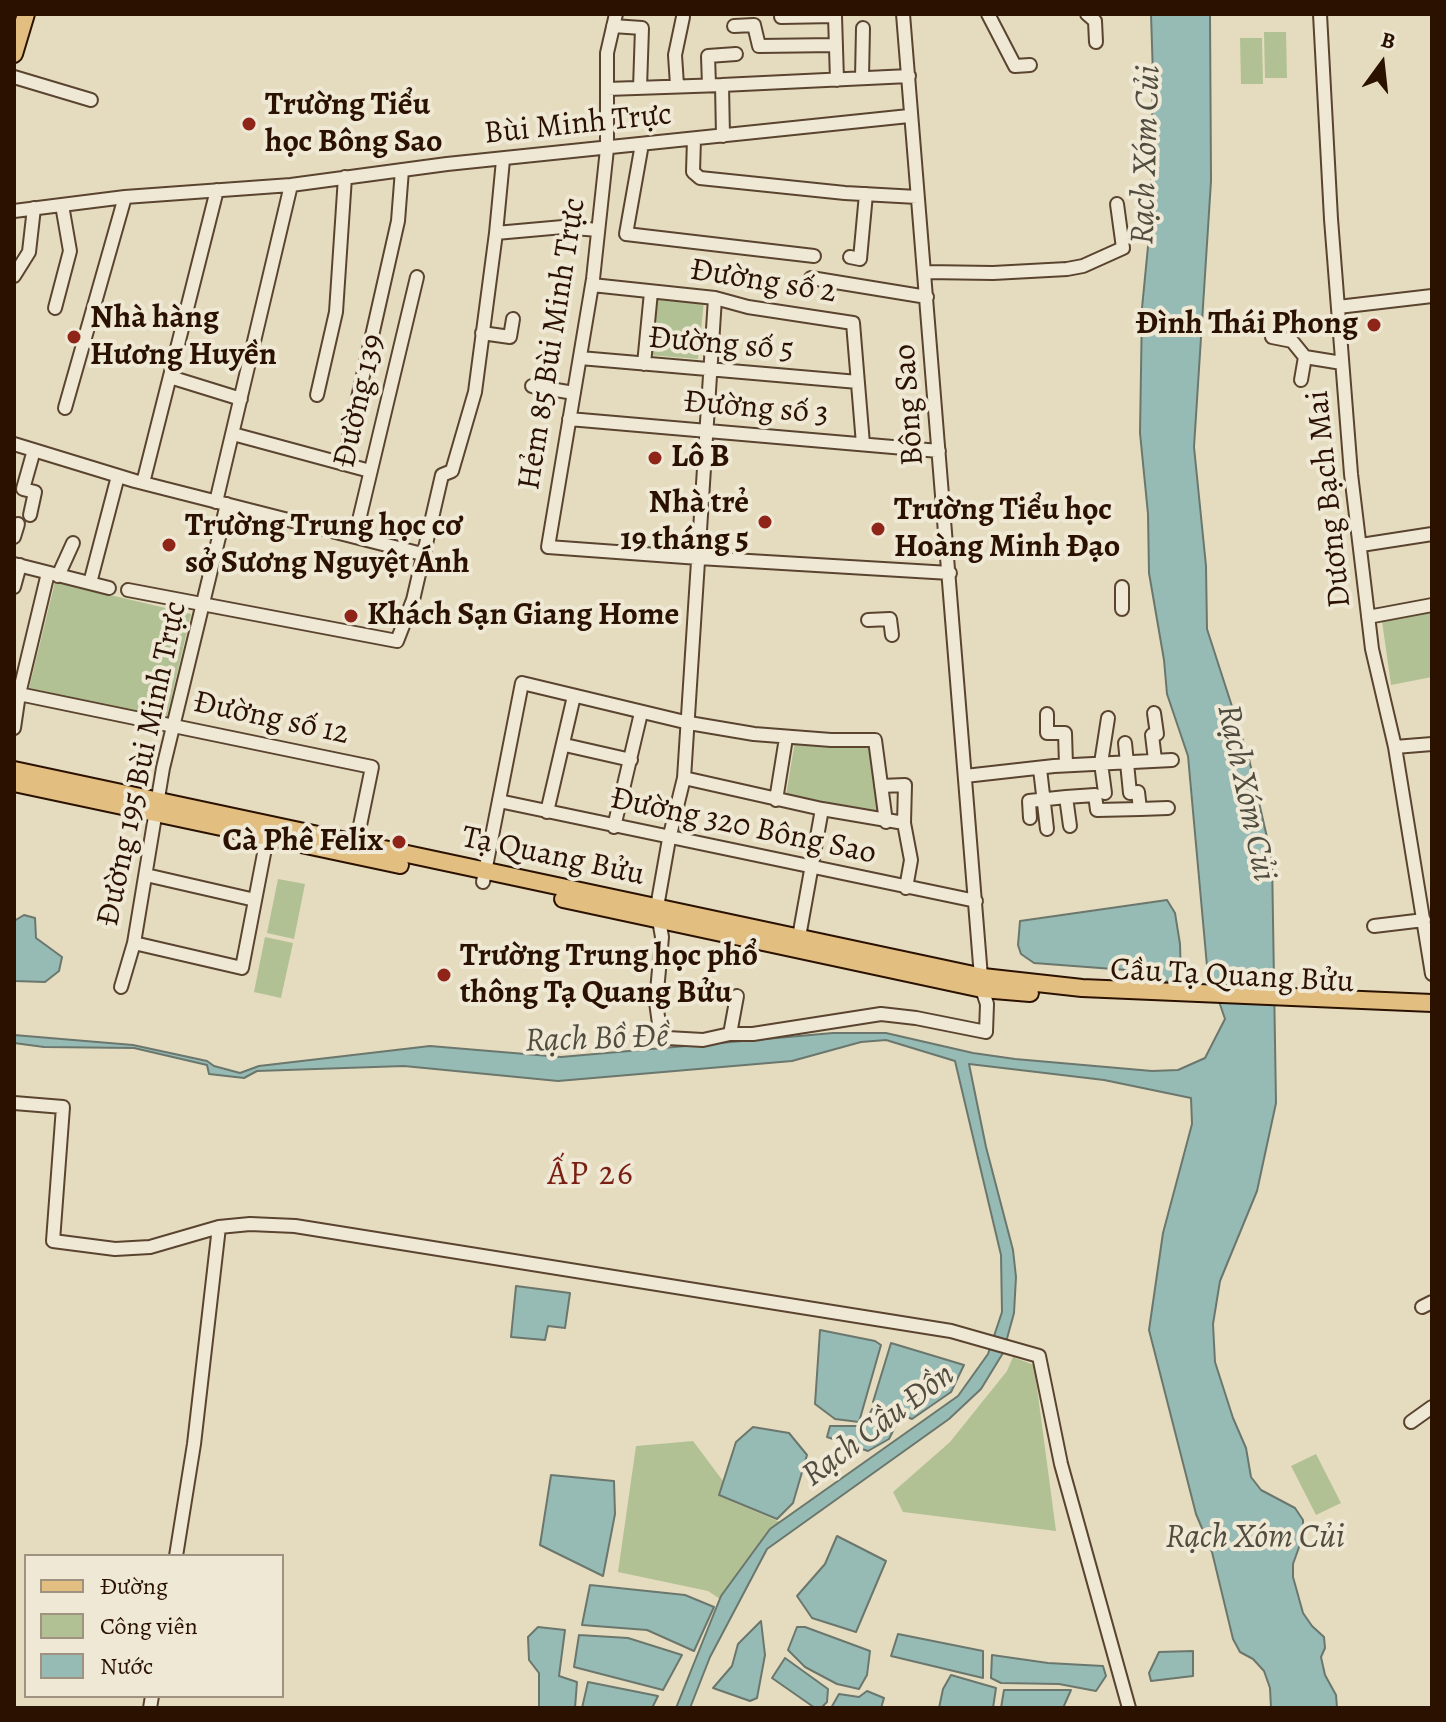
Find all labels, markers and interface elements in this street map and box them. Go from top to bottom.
north arrow [1342,24,1422,104]
text: B [1378,25,1399,57]
water label: Rạch Xóm Củi [1123,65,1171,245]
place label: Trường Tiểu học Bông Sao [265,87,442,162]
street label: Bùi Minh Trực [482,96,674,154]
marker: Trường Tiểu học Bông Sao [240,115,258,133]
street label: Hẻm 85 Bùi Minh Trực [511,195,595,493]
street label: Đường số 2 [687,252,839,312]
place label: Nhà hàng Hương Huyền [90,300,277,375]
place label: Đình Thái Phong [1135,306,1358,344]
marker: Đình Thái Phong [1365,316,1383,334]
street label: Đường số 5 [647,320,795,370]
marker: Nhà hàng Hương Huyền [65,328,83,346]
street label: Đường 139 [326,331,394,471]
street label: Bông Sao [887,343,933,467]
street label: Đường số 3 [682,384,830,434]
street label: Dương Bạch Mai [1299,388,1361,610]
place label: Lô B [671,439,730,477]
marker: Lô B [646,449,664,467]
place label: Nhà trẻ 19 tháng 5 [620,485,749,560]
place label: Trường Tiểu học Hoàng Minh Đạo [894,492,1120,567]
place label: Trường Trung học cơ sở Sương Nguyệt Ánh [185,508,470,583]
marker: Nhà trẻ 19 tháng 5 [756,513,774,531]
marker: Trường Tiểu học Hoàng Minh Đạo [869,520,887,538]
marker: Trường Trung học cơ sở Sương Nguyệt Ánh [160,536,178,554]
place label: Khách Sạn Giang Home [367,597,679,635]
street label: Đường 195 Bùi Minh Trực [90,598,196,930]
marker: Khách Sạn Giang Home [342,607,360,625]
street label: Đường số 12 [190,684,352,754]
water label: Rạch Xóm Củi [1206,701,1284,885]
street label: Đường 320 Bông Sao [607,780,879,874]
street label: Tạ Quang Bửu [458,819,648,895]
place label: Cà Phê Felix [222,823,383,861]
marker: Cà Phê Felix [390,833,408,851]
place label: Trường Trung học phổ thông Tạ Quang Bửu [460,938,758,1013]
street label: Cầu Tạ Quang Bửu [1109,951,1355,1003]
marker: Trường Trung học phổ thông Tạ Quang Bửu [435,966,453,984]
water label: Rạch Bồ Đề [524,1017,668,1063]
district label: ẤP 26 [547,1156,635,1196]
water label: Rạch Cầu Đồn [795,1355,963,1497]
water label: Rạch Xóm Củi [1165,1519,1345,1559]
legend [24,1554,284,1698]
text: Đường [100,1570,168,1602]
text: Công viên [100,1610,198,1642]
text: Nước [100,1650,153,1682]

